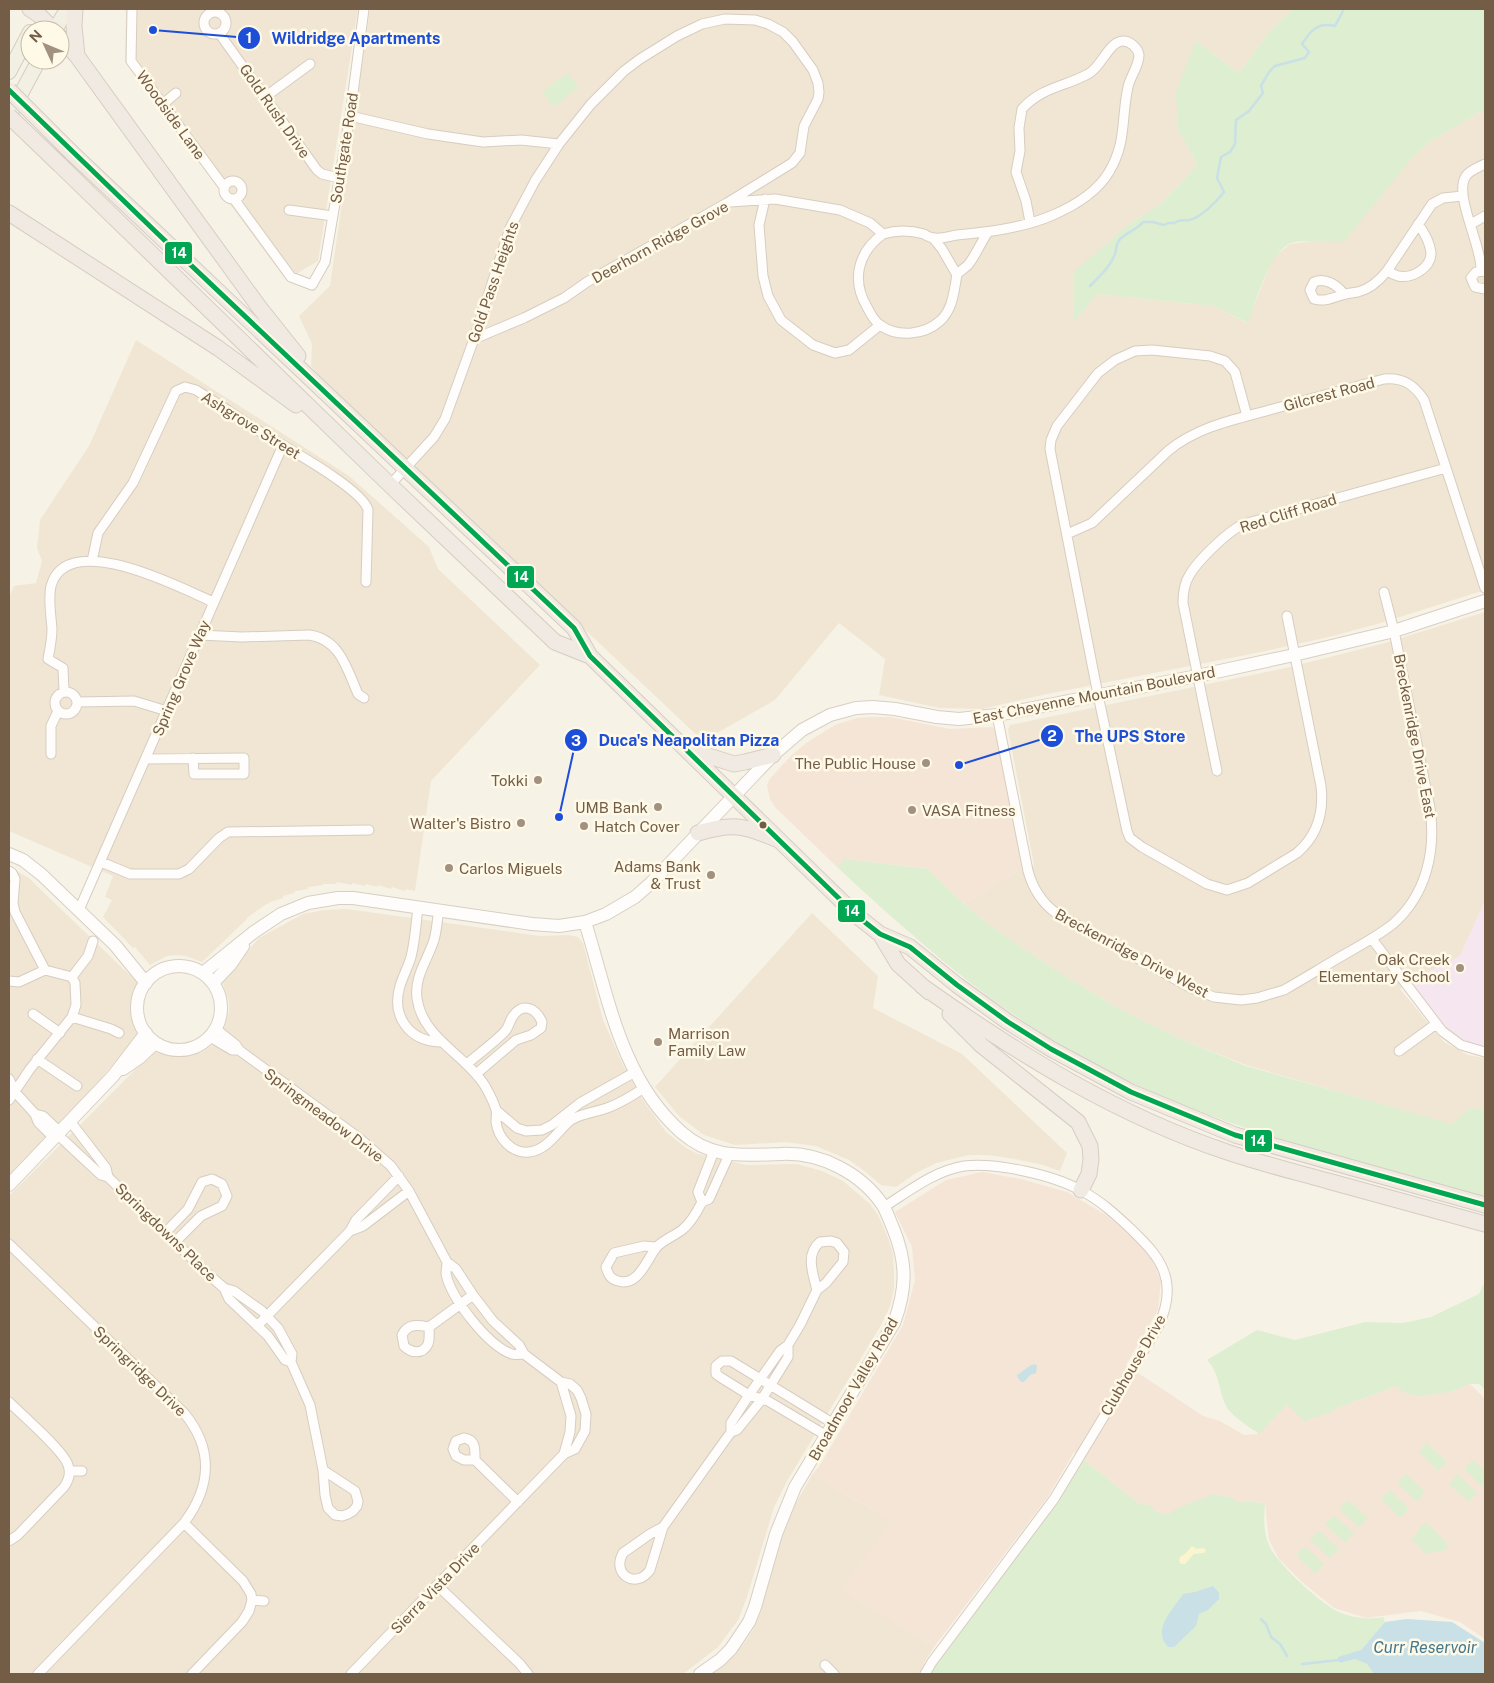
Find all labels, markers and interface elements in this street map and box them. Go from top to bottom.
north arrow [20,20,70,70]
callout: Wildridge Apartments [237,23,451,54]
text: N [26,26,45,45]
text: 1 [246,29,252,46]
text: Wildridge Apartments [272,29,440,48]
street label: Gold Rush Drive [236,61,314,161]
street label: Woodside Lane [133,67,209,163]
street label: Southgate Road [327,91,361,205]
street label: Deerhorn Ridge Grove [589,197,731,287]
street label: Gold Pass Heights [464,219,522,345]
line badge: 14 [164,241,193,265]
text: 14 [171,245,187,261]
street label: Gilcrest Road [1282,374,1376,414]
street label: Ashgrove Street [198,388,304,462]
street label: Red Cliff Road [1238,490,1338,536]
line badge: 14 [506,565,535,589]
text: 14 [513,569,529,585]
street label: Spring Grove Way [149,618,213,738]
street label: Breckenridge Drive East [1391,652,1439,820]
street label: East Cheyenne Mountain Boulevard [971,663,1217,727]
callout: The UPS Store [1039,720,1195,751]
callout: Duca's Neapolitan Pizza [564,725,790,756]
text: 2 [1047,727,1057,744]
text: The UPS Store [1074,727,1186,746]
text: Duca's Neapolitan Pizza [599,731,779,750]
text: 3 [571,732,581,749]
place label: The Public House [795,755,916,772]
marker: The Public House [920,757,932,769]
place label: Tokki [491,772,528,789]
marker: Tokki [532,774,544,786]
place label: UMB Bank [575,799,648,816]
marker: UMB Bank [652,801,664,813]
place label: VASA Fitness [922,802,1016,819]
marker: VASA Fitness [906,804,918,816]
place label: Walter's Bistro [410,815,511,832]
marker: Walter's Bistro [515,817,527,829]
place label: Hatch Cover [594,818,680,835]
marker: Hatch Cover [578,820,590,832]
unlabelled marker [758,820,768,830]
place label: Adams Bank & Trust [614,858,701,892]
place label: Carlos Miguels [459,860,562,877]
marker: Carlos Miguels [443,862,455,874]
marker: Adams Bank & Trust [705,869,717,881]
line badge: 14 [837,899,866,923]
text: 14 [844,903,860,919]
street label: Breckenridge Drive West [1052,905,1212,1001]
place label: Oak Creek Elementary School [1318,951,1450,985]
marker: Oak Creek Elementary School [1454,962,1466,974]
place label: Marrison Family Law [668,1025,746,1059]
marker: Marrison Family Law [652,1036,664,1048]
street label: Springmeadow Drive [261,1065,387,1165]
line badge: 14 [1244,1129,1273,1153]
text: 14 [1250,1133,1266,1149]
street label: Springdowns Place [112,1179,220,1285]
street label: Clubhouse Drive [1097,1312,1169,1418]
street label: Broadmoor Valley Road [805,1314,901,1464]
street label: Springridge Drive [90,1322,190,1420]
street label: Sierra Vista Drive [387,1539,483,1637]
water label: Curr Reservoir [1373,1638,1478,1657]

